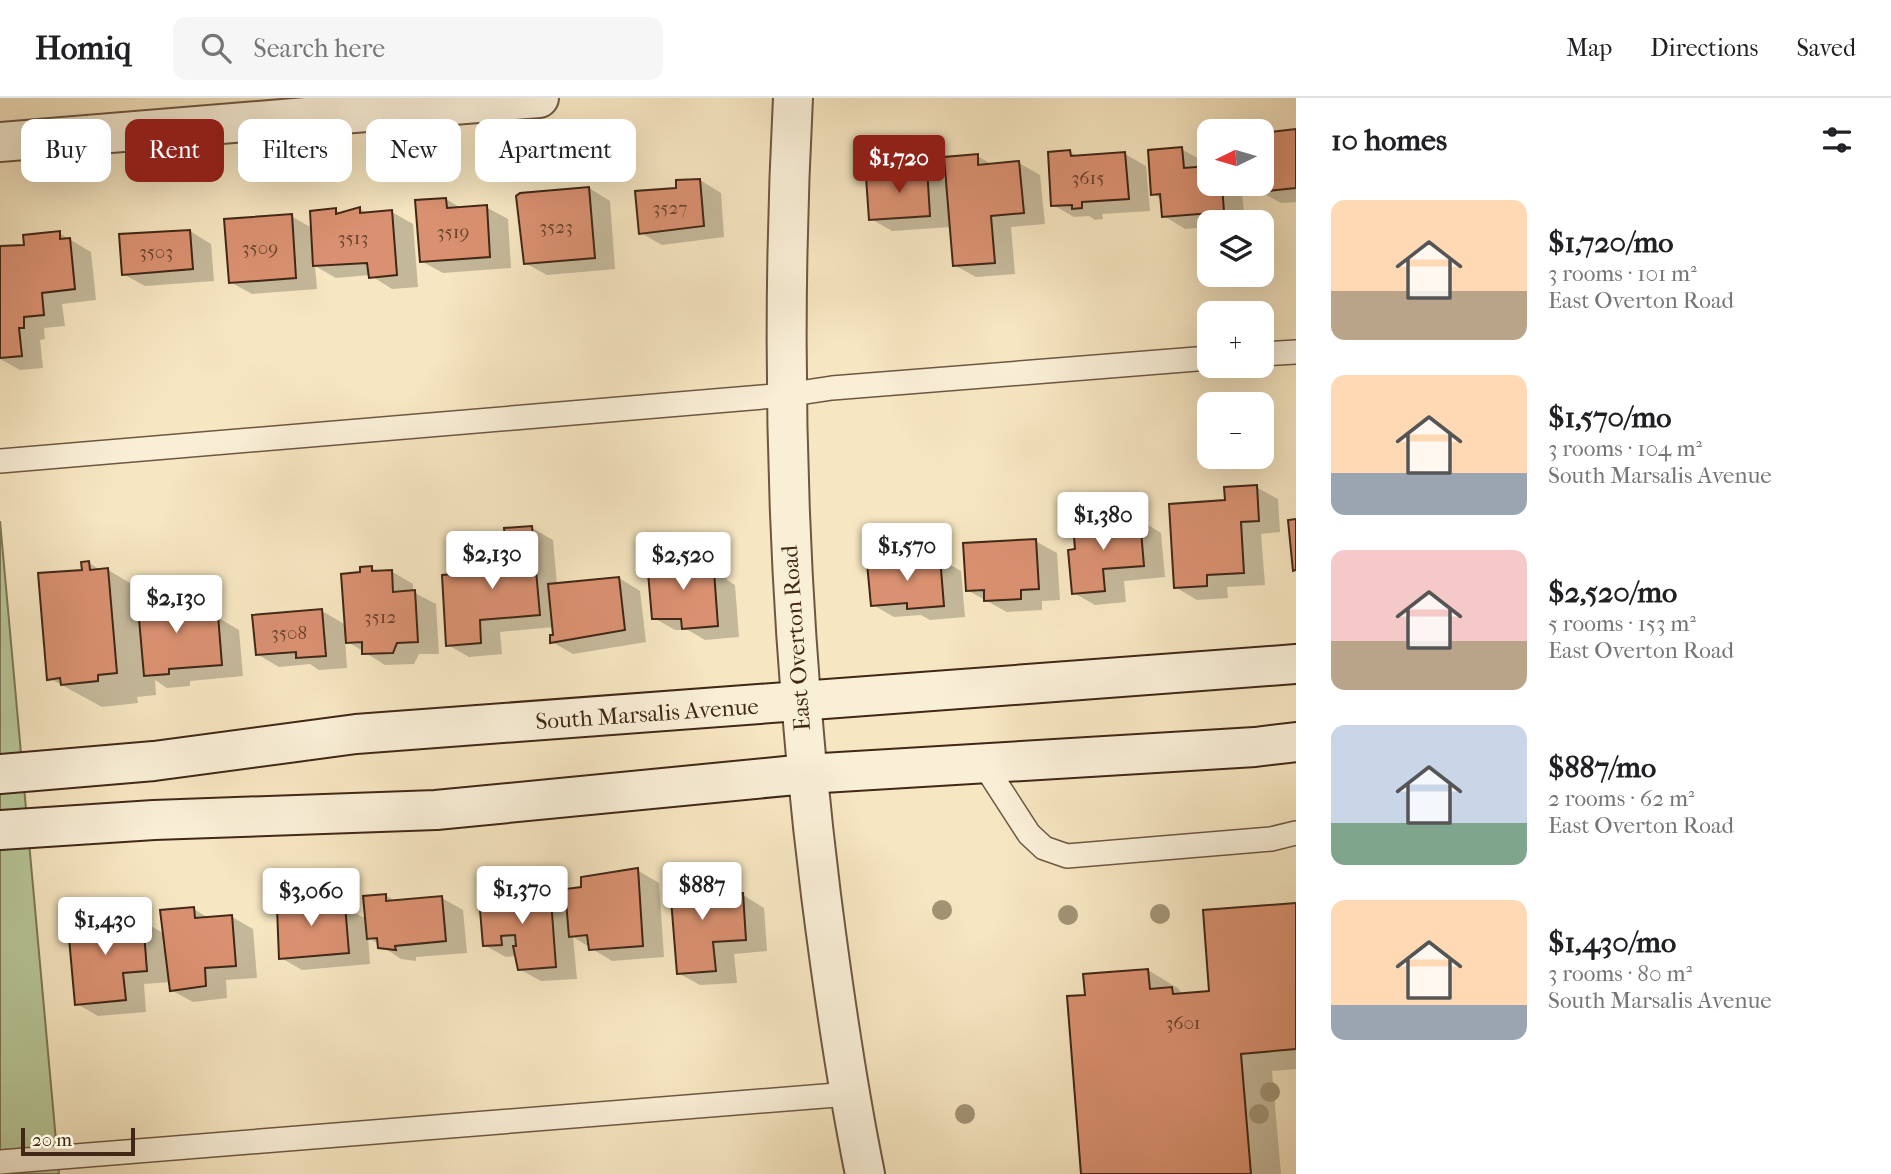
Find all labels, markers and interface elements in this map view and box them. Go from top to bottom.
search box [173,17,663,80]
text: Homiq [35,29,131,68]
icon: search [197,29,235,67]
text: Search here [253,33,385,64]
text: Map [1566,34,1612,62]
text: Directions [1650,34,1758,62]
text: Saved [1796,34,1856,62]
chip: Buy [21,119,111,182]
chip: Rent [125,119,224,182]
chip: Filters [238,119,352,182]
chip: New [366,119,461,182]
chip: Apartment [475,119,636,182]
north arrow [1197,119,1274,196]
map controls [1197,119,1274,469]
icon: filters [1818,121,1856,159]
text: 10 homes [1331,123,1447,158]
pin: $1,720 [842,136,956,195]
text: $1,720 [869,144,929,171]
house number: 3615 [1072,167,1104,189]
house number: 3527 [653,197,687,219]
button: layers [1197,210,1274,287]
house number: 3523 [539,216,573,238]
house number: 3519 [437,221,469,243]
text: $1,720/mo [1548,225,1673,260]
house number: 3513 [338,227,368,249]
icon: home [1387,228,1471,312]
house number: 3509 [242,237,278,259]
house number: 3503 [139,241,173,263]
text: 3 rooms · 101 m² [1548,260,1697,287]
text: East Overton Road [1548,287,1734,314]
button: + [1197,301,1274,378]
button: − [1197,392,1274,469]
text: $1,570/mo [1548,400,1671,435]
icon: home [1387,403,1471,487]
text: 3 rooms · 104 m² [1548,435,1702,462]
text: South Marsalis Avenue [1548,462,1772,489]
pin: $1,380 [1046,492,1160,552]
text: $1,380 [1073,501,1133,528]
pin: $1,570 [850,524,964,583]
pin: $2,130 [435,532,549,591]
pin: $2,520 [626,532,740,592]
text: $1,570 [878,532,936,559]
text: $2,130 [462,540,522,567]
text: $2,520 [652,541,714,568]
street label: East Overton Road [776,544,816,732]
pin: $2,130 [119,575,233,635]
text: $2,520/mo [1548,575,1677,610]
icon: home [1387,578,1471,662]
text: $2,130 [146,584,206,611]
house number: 3512 [364,606,397,628]
text: 5 rooms · 153 m² [1548,610,1696,637]
house number: 3508 [271,622,307,644]
text: East Overton Road [1548,637,1734,664]
street label: South Marsalis Avenue [534,693,760,735]
text: $887/mo [1548,750,1656,785]
icon: home [1387,753,1471,837]
text: 2 rooms · 62 m² [1548,785,1695,812]
text: East Overton Road [1548,812,1734,839]
pin: $887 [661,862,743,922]
pin: $1,370 [465,866,579,926]
pin: $3,060 [254,868,368,928]
text: $887 [679,871,725,898]
text: $1,370 [493,875,551,902]
text: $3,060 [279,877,343,904]
pin: $1,430 [48,898,162,957]
text: $1,430 [74,906,136,933]
text: $1,430/mo [1548,925,1676,960]
icon: home [1387,928,1471,1012]
text: 3 rooms · 80 m² [1548,960,1692,987]
text: South Marsalis Avenue [1548,987,1772,1014]
house number: 3601 [1165,1012,1201,1034]
scale bar [21,1125,135,1157]
text: 20 m [32,1129,72,1151]

